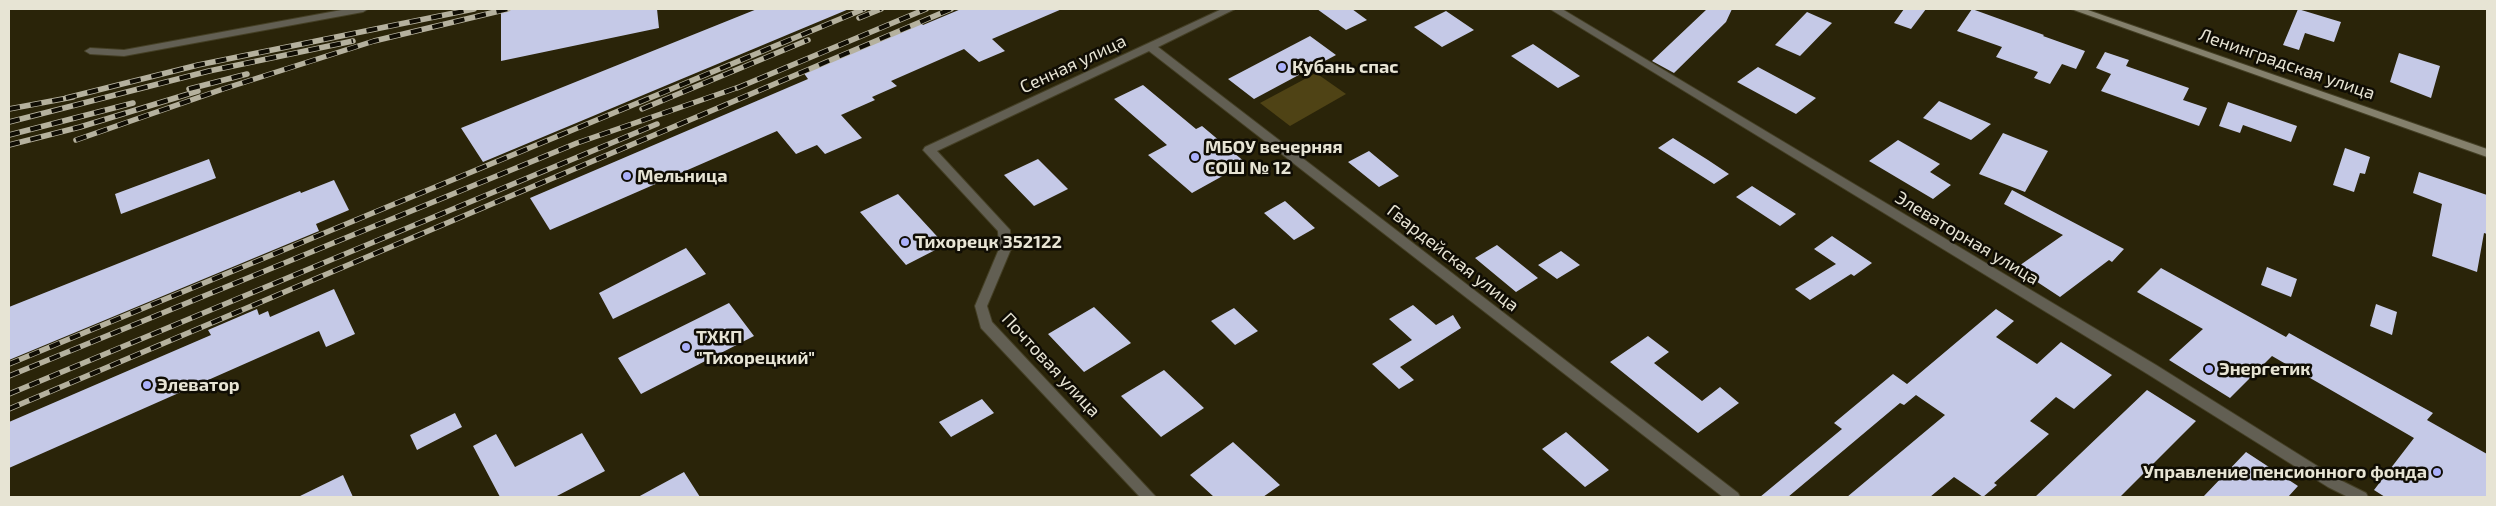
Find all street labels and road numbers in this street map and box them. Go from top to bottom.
street label: Ленинградская улица [2196,24,2378,104]
street label: Сенная улица [1016,30,1130,98]
street label: Элеваторная улица [1891,187,2043,289]
street label: Гвардейская улица [1383,200,1523,316]
street label: Почтовая улица [997,308,1105,422]

